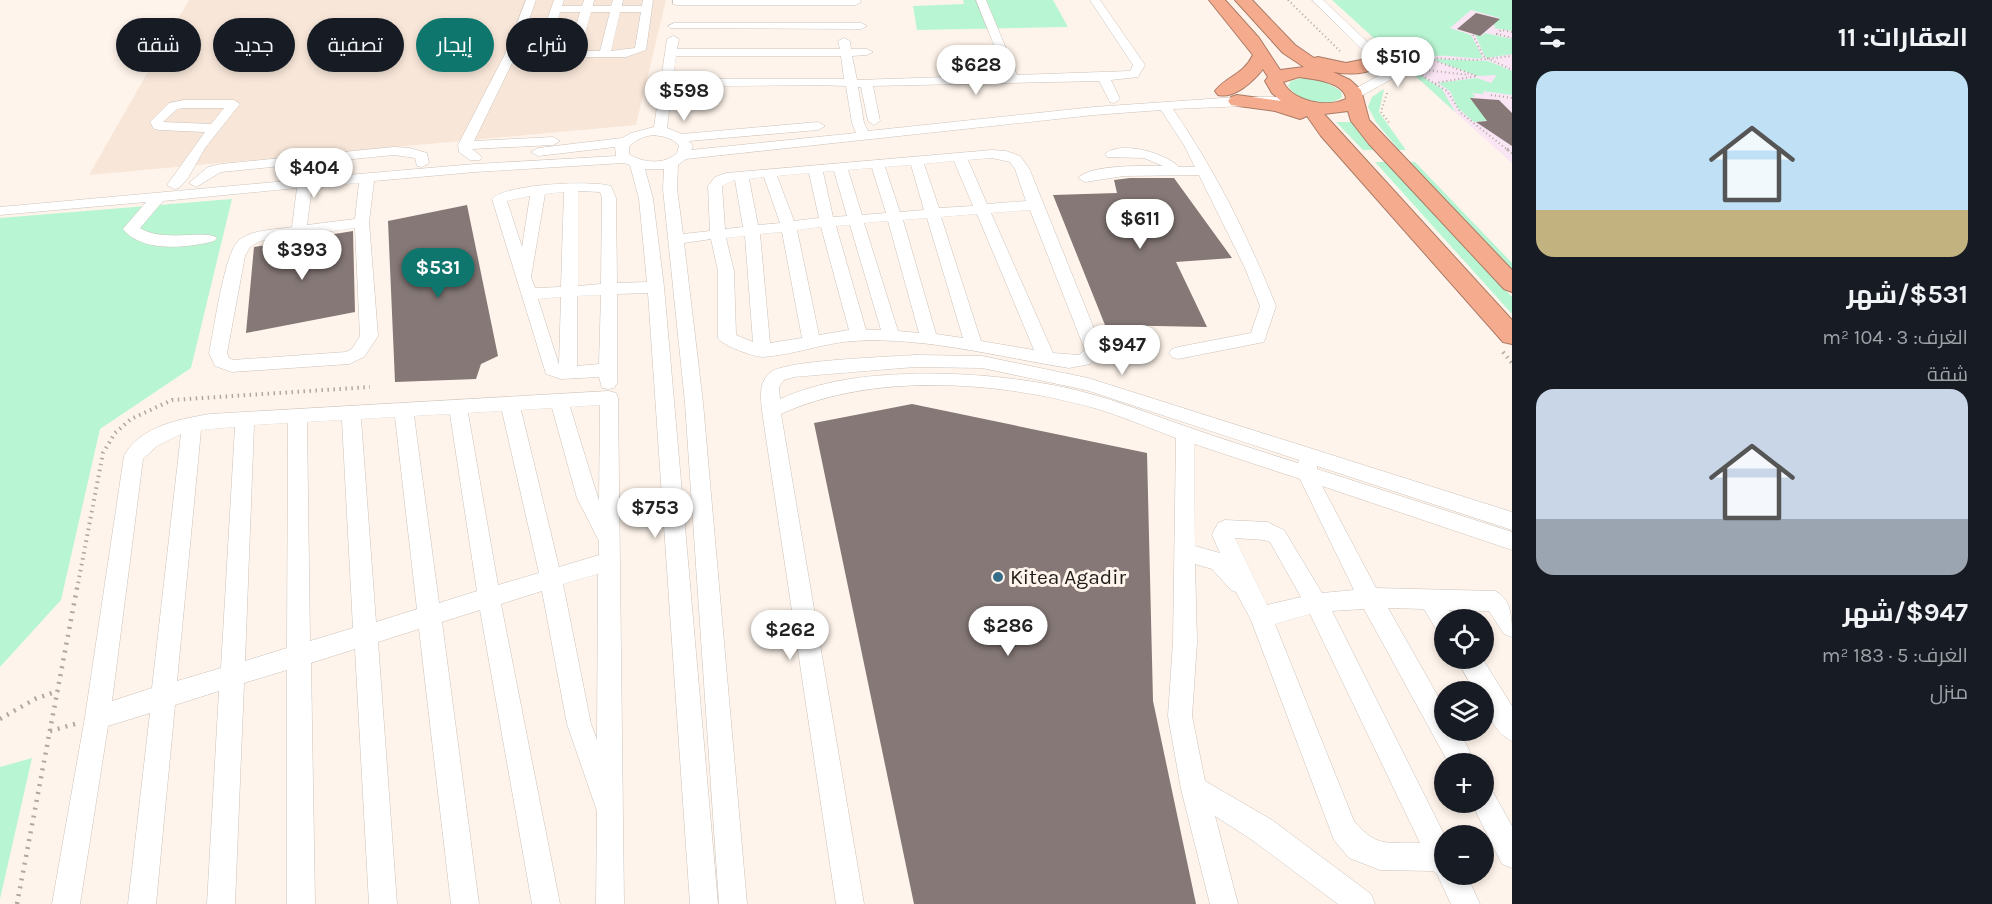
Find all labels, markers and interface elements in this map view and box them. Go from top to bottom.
chip: شقة [116,18,201,72]
chip: جديد [213,18,295,72]
chip: تصفية [307,18,404,72]
chip: إيجار [416,18,494,72]
chip: شراء [506,18,588,72]
icon: filters [1536,20,1569,53]
text: العقارات: 11 [1838,22,1968,53]
pin: $510 [1362,37,1434,88]
pin: $628 [940,45,1012,96]
text: $510 [1375,45,1421,68]
text: $628 [951,53,1001,76]
pin: $598 [648,71,720,122]
text: $598 [659,79,709,102]
icon: home [1698,110,1806,218]
pin: $404 [278,148,350,199]
text: $404 [289,156,339,179]
pin: $611 [1104,199,1176,250]
text: $611 [1120,207,1160,230]
pin: $393 [266,230,338,281]
text: $393 [277,238,327,261]
pin: $531 [402,248,474,299]
text: $531 [416,256,461,279]
text: $531/شهر [1846,279,1968,310]
pin: $947 [1086,325,1158,376]
text: الغرف: 3 · 104 m² [1822,326,1968,349]
text: $947 [1098,333,1146,356]
text: شقة [1927,363,1968,386]
icon: home [1698,428,1806,536]
pin: $753 [619,488,691,539]
text: $753 [631,496,679,519]
place label: Kitea Agadir [1010,565,1126,589]
marker: Kitea Agadir [991,570,1005,584]
text: $947/شهر [1843,597,1968,628]
pin: $286 [972,606,1044,657]
map controls [1434,609,1494,885]
button: locate [1434,609,1494,669]
pin: $262 [754,610,826,661]
text: $286 [983,614,1033,637]
text: $262 [765,618,815,641]
text: الغرف: 5 · 183 m² [1822,644,1968,667]
button: layers [1434,681,1494,741]
text: منزل [1930,681,1968,704]
button: + [1434,753,1494,813]
button: − [1434,825,1494,885]

